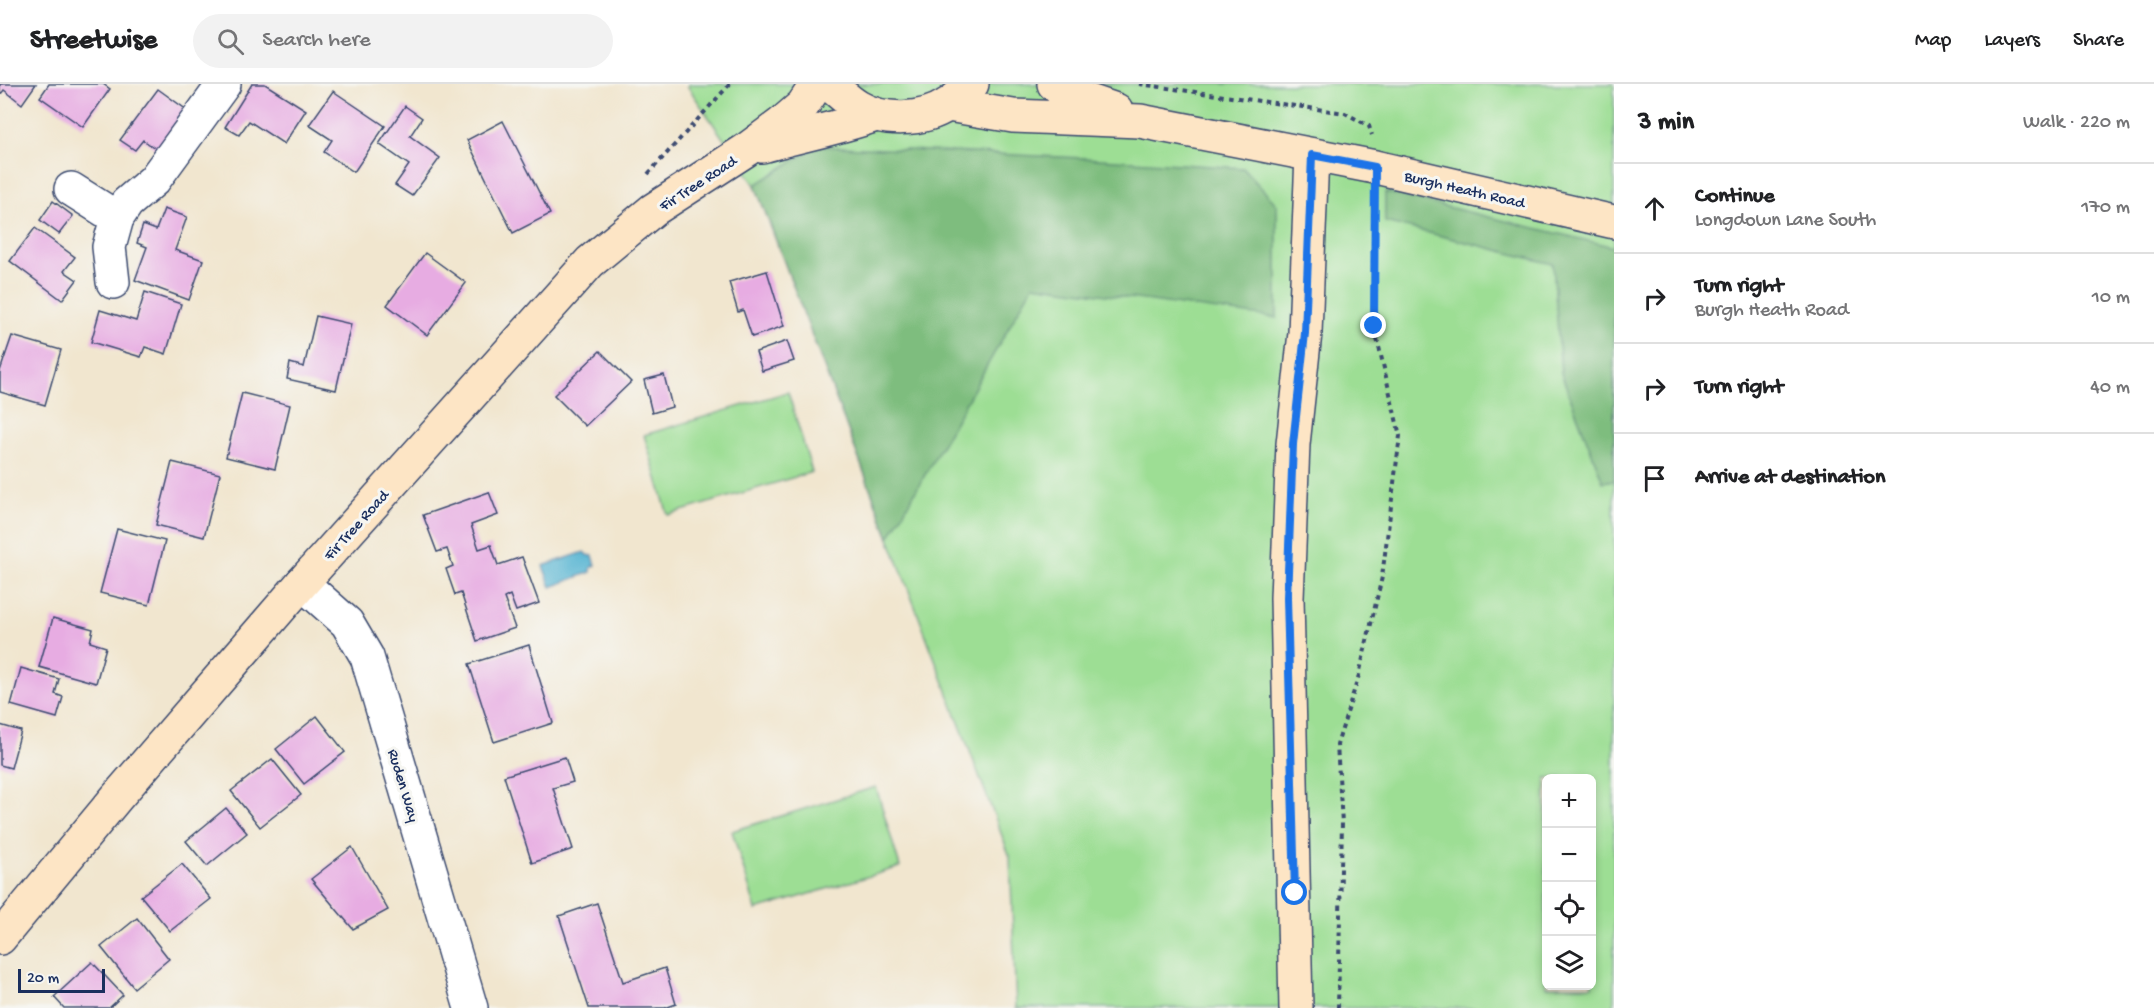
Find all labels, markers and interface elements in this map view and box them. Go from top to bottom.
search box [193,14,613,68]
text: Streetwise [30,25,157,58]
icon: search [214,25,247,58]
text: Search here [262,28,371,54]
text: Map [1915,29,1951,54]
text: Layers [1984,29,2040,54]
text: Share [2073,29,2124,54]
text: 3 min [1638,108,1694,139]
text: Walk · 220 m [2023,112,2130,135]
street label: Fir Tree Road [656,152,742,217]
street label: Burgh Heath Road [1401,168,1528,215]
text: Continue [1695,184,1775,210]
icon: ahead [1638,192,1671,225]
text: 170 m [2081,197,2130,220]
text: Longdown Lane South [1695,210,1876,233]
text: Turn right [1695,274,1783,300]
icon: right [1638,282,1671,315]
text: 10 m [2092,287,2130,310]
text: Burgh Heath Road [1695,300,1849,323]
route end [1360,312,1386,338]
icon: right [1638,372,1671,405]
text: Turn right [1695,375,1783,401]
text: 40 m [2090,377,2130,400]
icon: arrive [1638,462,1671,495]
text: Arrive at destination [1695,465,1885,491]
street label: Fir Tree Road [320,486,395,566]
street label: Ruden Way [382,747,422,825]
map controls [1542,774,1596,990]
button: + [1542,774,1596,828]
button: − [1542,828,1596,882]
route start [1281,879,1307,905]
button: locate [1542,882,1596,936]
button: layers [1542,936,1596,990]
scale bar [18,966,105,994]
text: 20 m [27,970,59,989]

